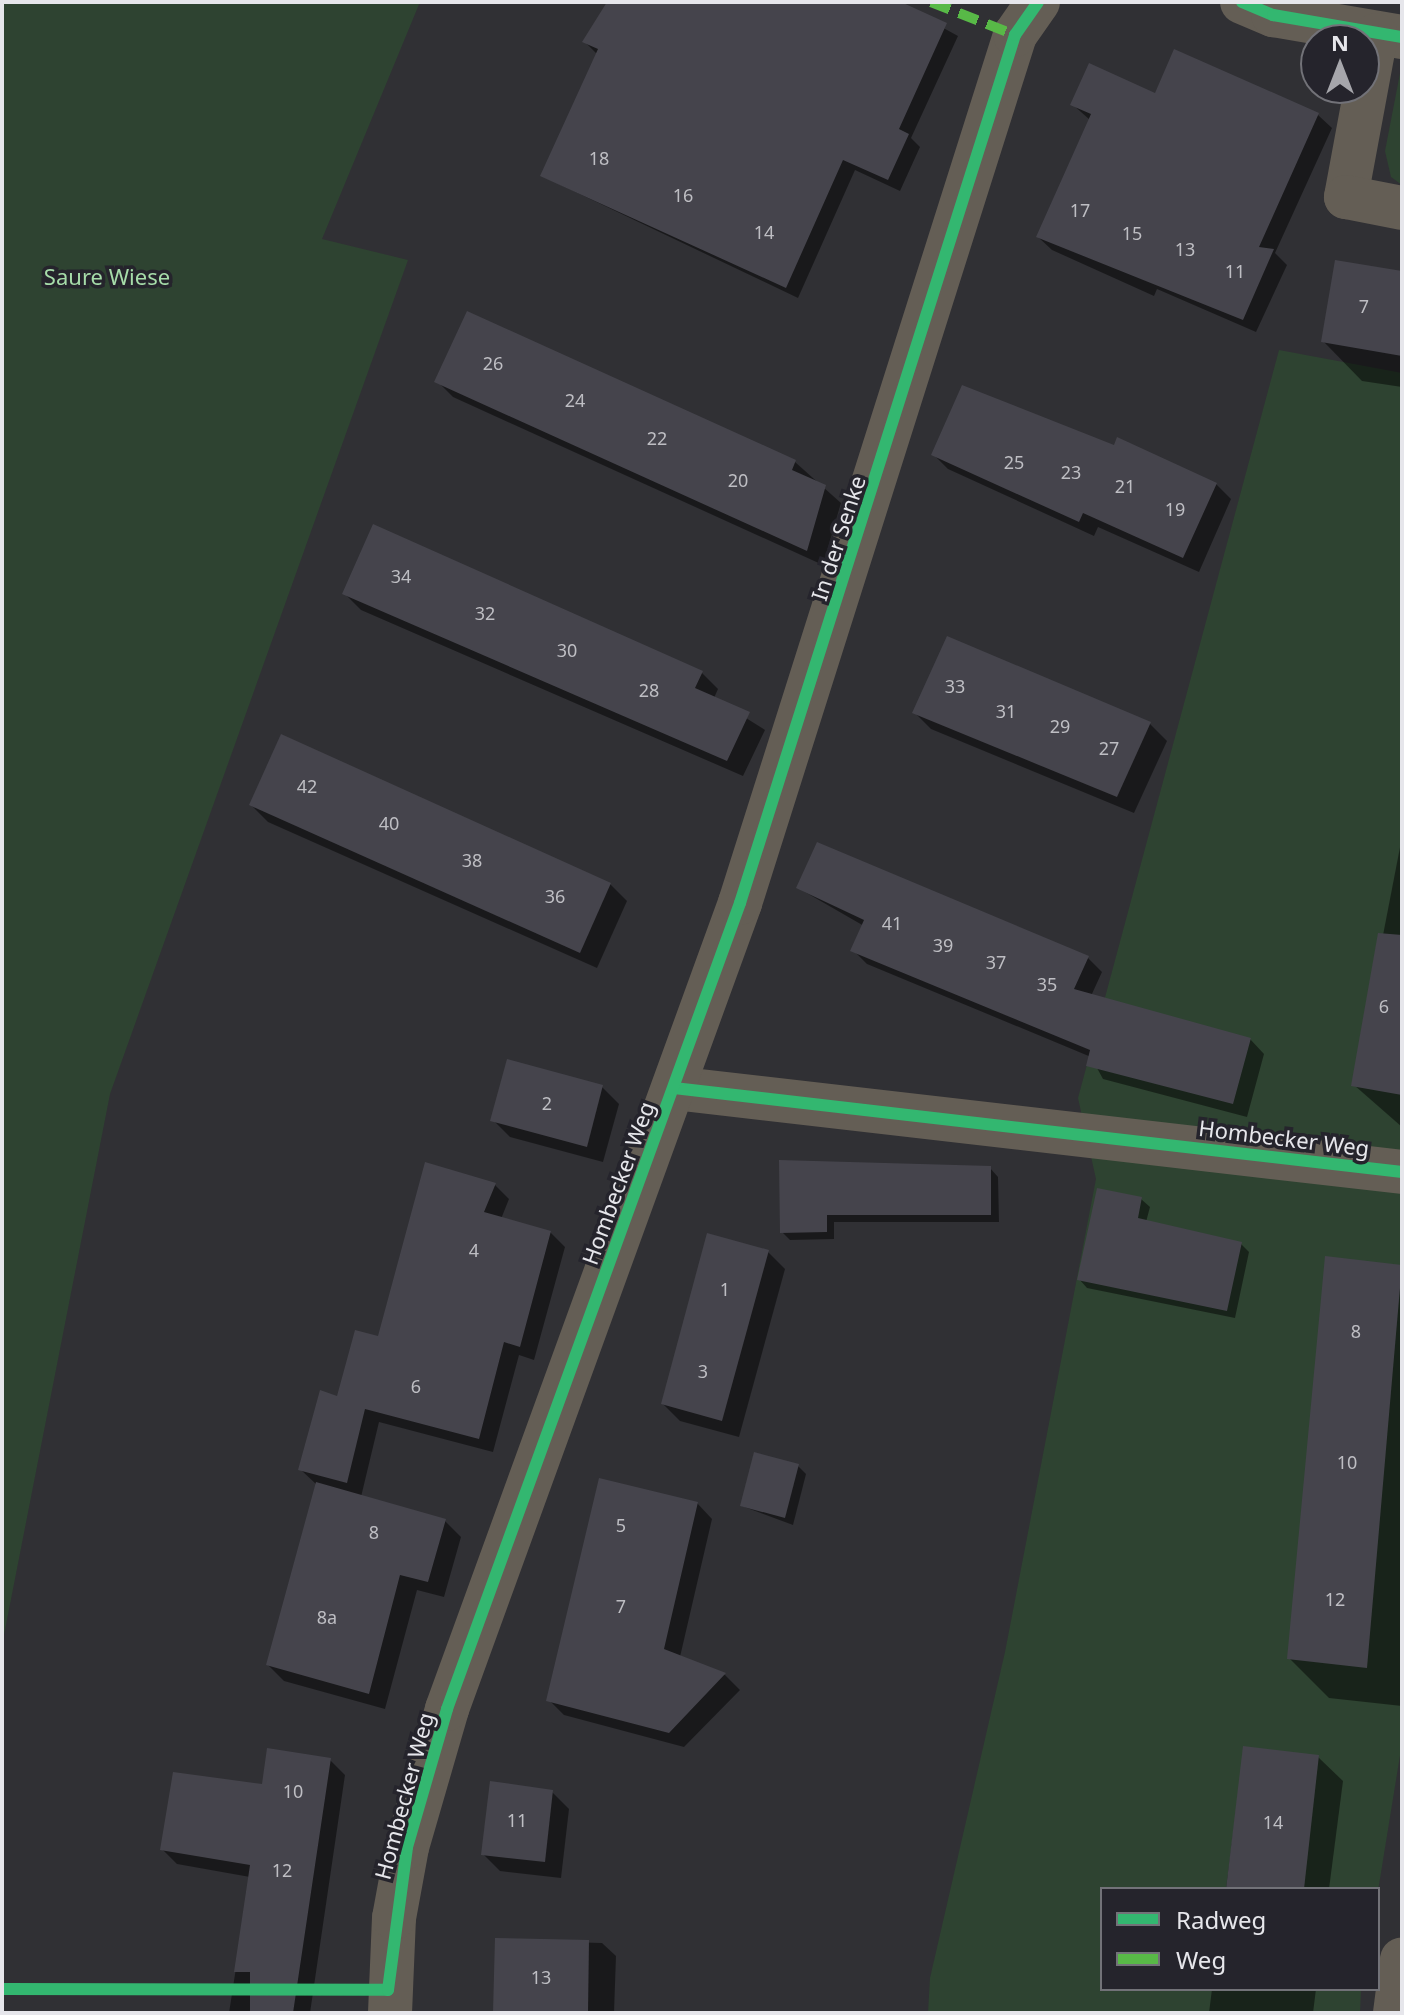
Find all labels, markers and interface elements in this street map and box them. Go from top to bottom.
north arrow [1300,24,1380,104]
text: N [1331,27,1349,57]
house number: 18 [589,147,609,169]
house number: 16 [673,184,693,206]
house number: 17 [1070,199,1090,221]
house number: 14 [754,221,774,243]
house number: 15 [1122,222,1142,244]
house number: 13 [1175,238,1195,260]
house number: 11 [1225,260,1245,282]
park label: Saure Wiese [44,264,170,290]
house number: 7 [1359,295,1369,317]
house number: 26 [483,352,503,374]
house number: 24 [565,389,585,411]
house number: 22 [647,427,667,449]
house number: 25 [1004,451,1024,473]
house number: 23 [1061,461,1081,483]
house number: 20 [728,469,748,491]
street label: In der Senke [805,472,871,604]
house number: 21 [1115,475,1135,497]
house number: 19 [1165,498,1185,520]
house number: 34 [391,565,411,587]
house number: 32 [475,602,495,624]
house number: 30 [557,639,577,661]
house number: 33 [945,675,965,697]
house number: 28 [639,679,659,701]
house number: 31 [996,700,1016,722]
house number: 29 [1050,715,1070,737]
house number: 27 [1099,737,1119,759]
house number: 42 [297,775,317,797]
house number: 40 [379,812,399,834]
house number: 38 [462,849,482,871]
house number: 36 [545,885,565,907]
house number: 41 [882,912,902,934]
house number: 39 [933,934,953,956]
house number: 37 [986,951,1006,973]
house number: 35 [1037,973,1057,995]
house number: 6 [1379,995,1389,1017]
house number: 2 [542,1092,552,1114]
street label: Hombecker Weg [576,1098,660,1268]
street label: Hombecker Weg [1197,1114,1371,1162]
house number: 4 [469,1239,479,1261]
house number: 1 [720,1278,730,1300]
house number: 8 [1351,1320,1361,1342]
house number: 3 [698,1360,708,1382]
house number: 6 [411,1375,421,1397]
house number: 10 [1337,1451,1357,1473]
house number: 5 [616,1514,626,1536]
house number: 8 [369,1521,379,1543]
house number: 12 [1325,1588,1345,1610]
house number: 7 [616,1595,626,1617]
house number: 8a [317,1606,337,1628]
street label: Hombecker Weg [369,1710,439,1882]
house number: 10 [283,1780,303,1802]
house number: 11 [507,1809,527,1831]
house number: 14 [1263,1811,1283,1833]
house number: 12 [272,1859,292,1881]
legend [1100,1887,1380,1991]
text: Radweg [1176,1903,1266,1936]
text: Weg [1176,1943,1226,1976]
house number: 13 [531,1966,551,1988]

